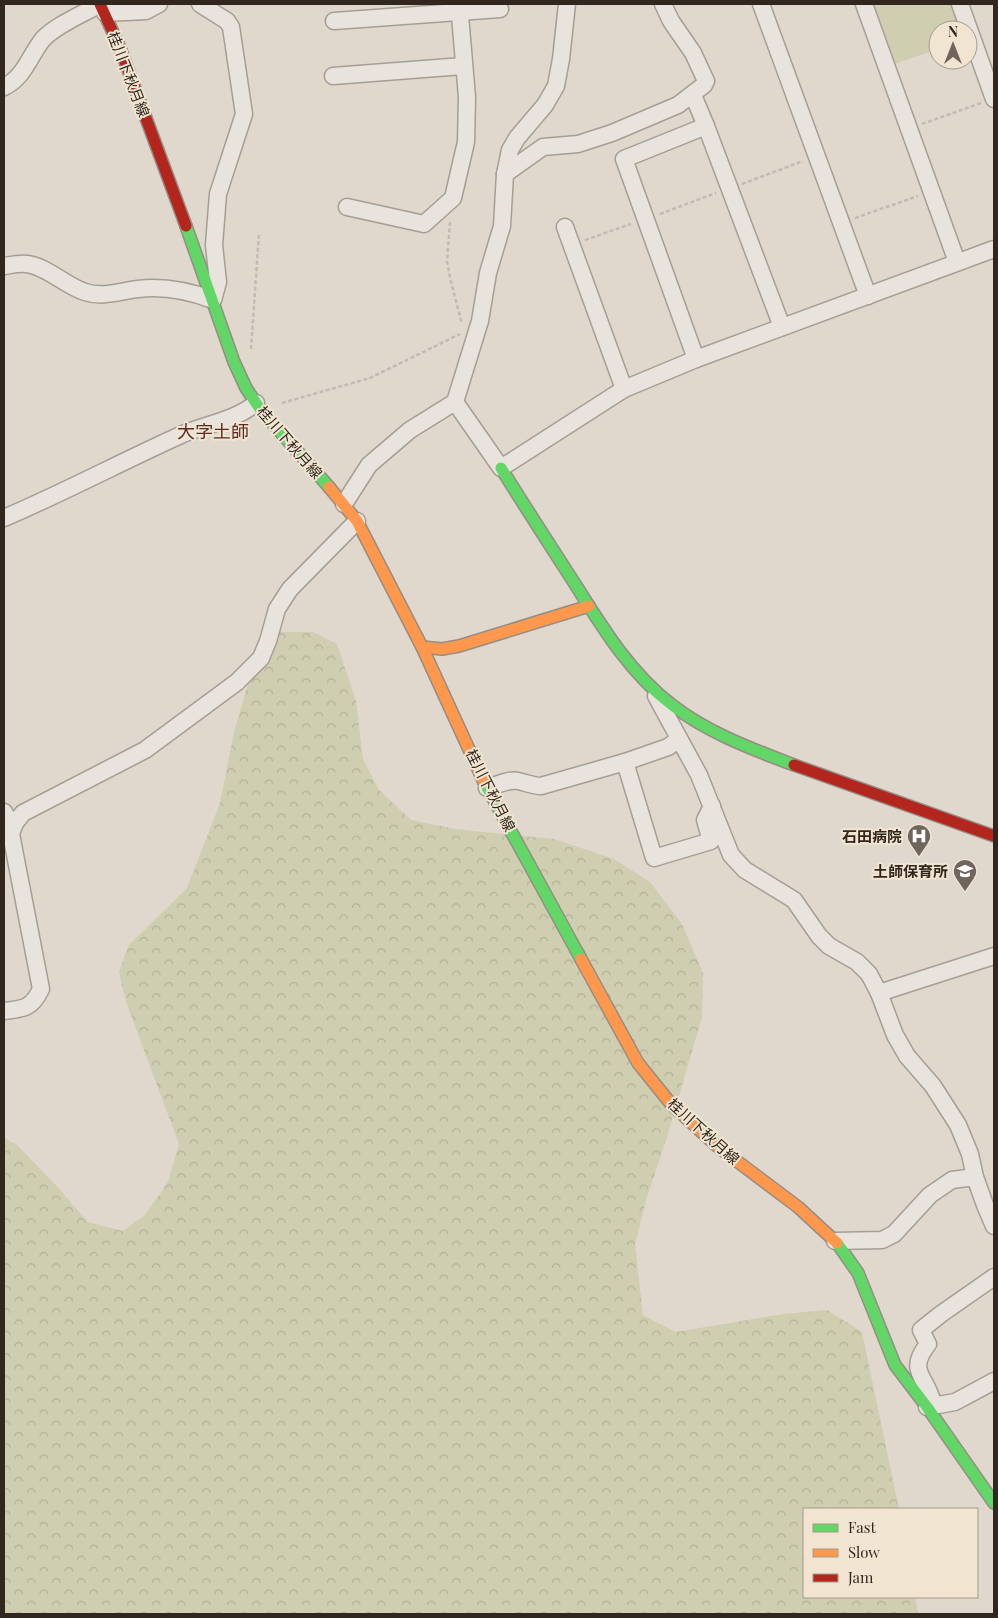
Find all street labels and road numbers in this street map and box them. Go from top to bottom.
street label: 桂川下秋月線 [104,28,154,120]
street label: 桂川下秋月線 [253,401,327,483]
street label: 桂川下秋月線 [462,745,520,835]
street label: 桂川下秋月線 [664,1093,744,1169]

